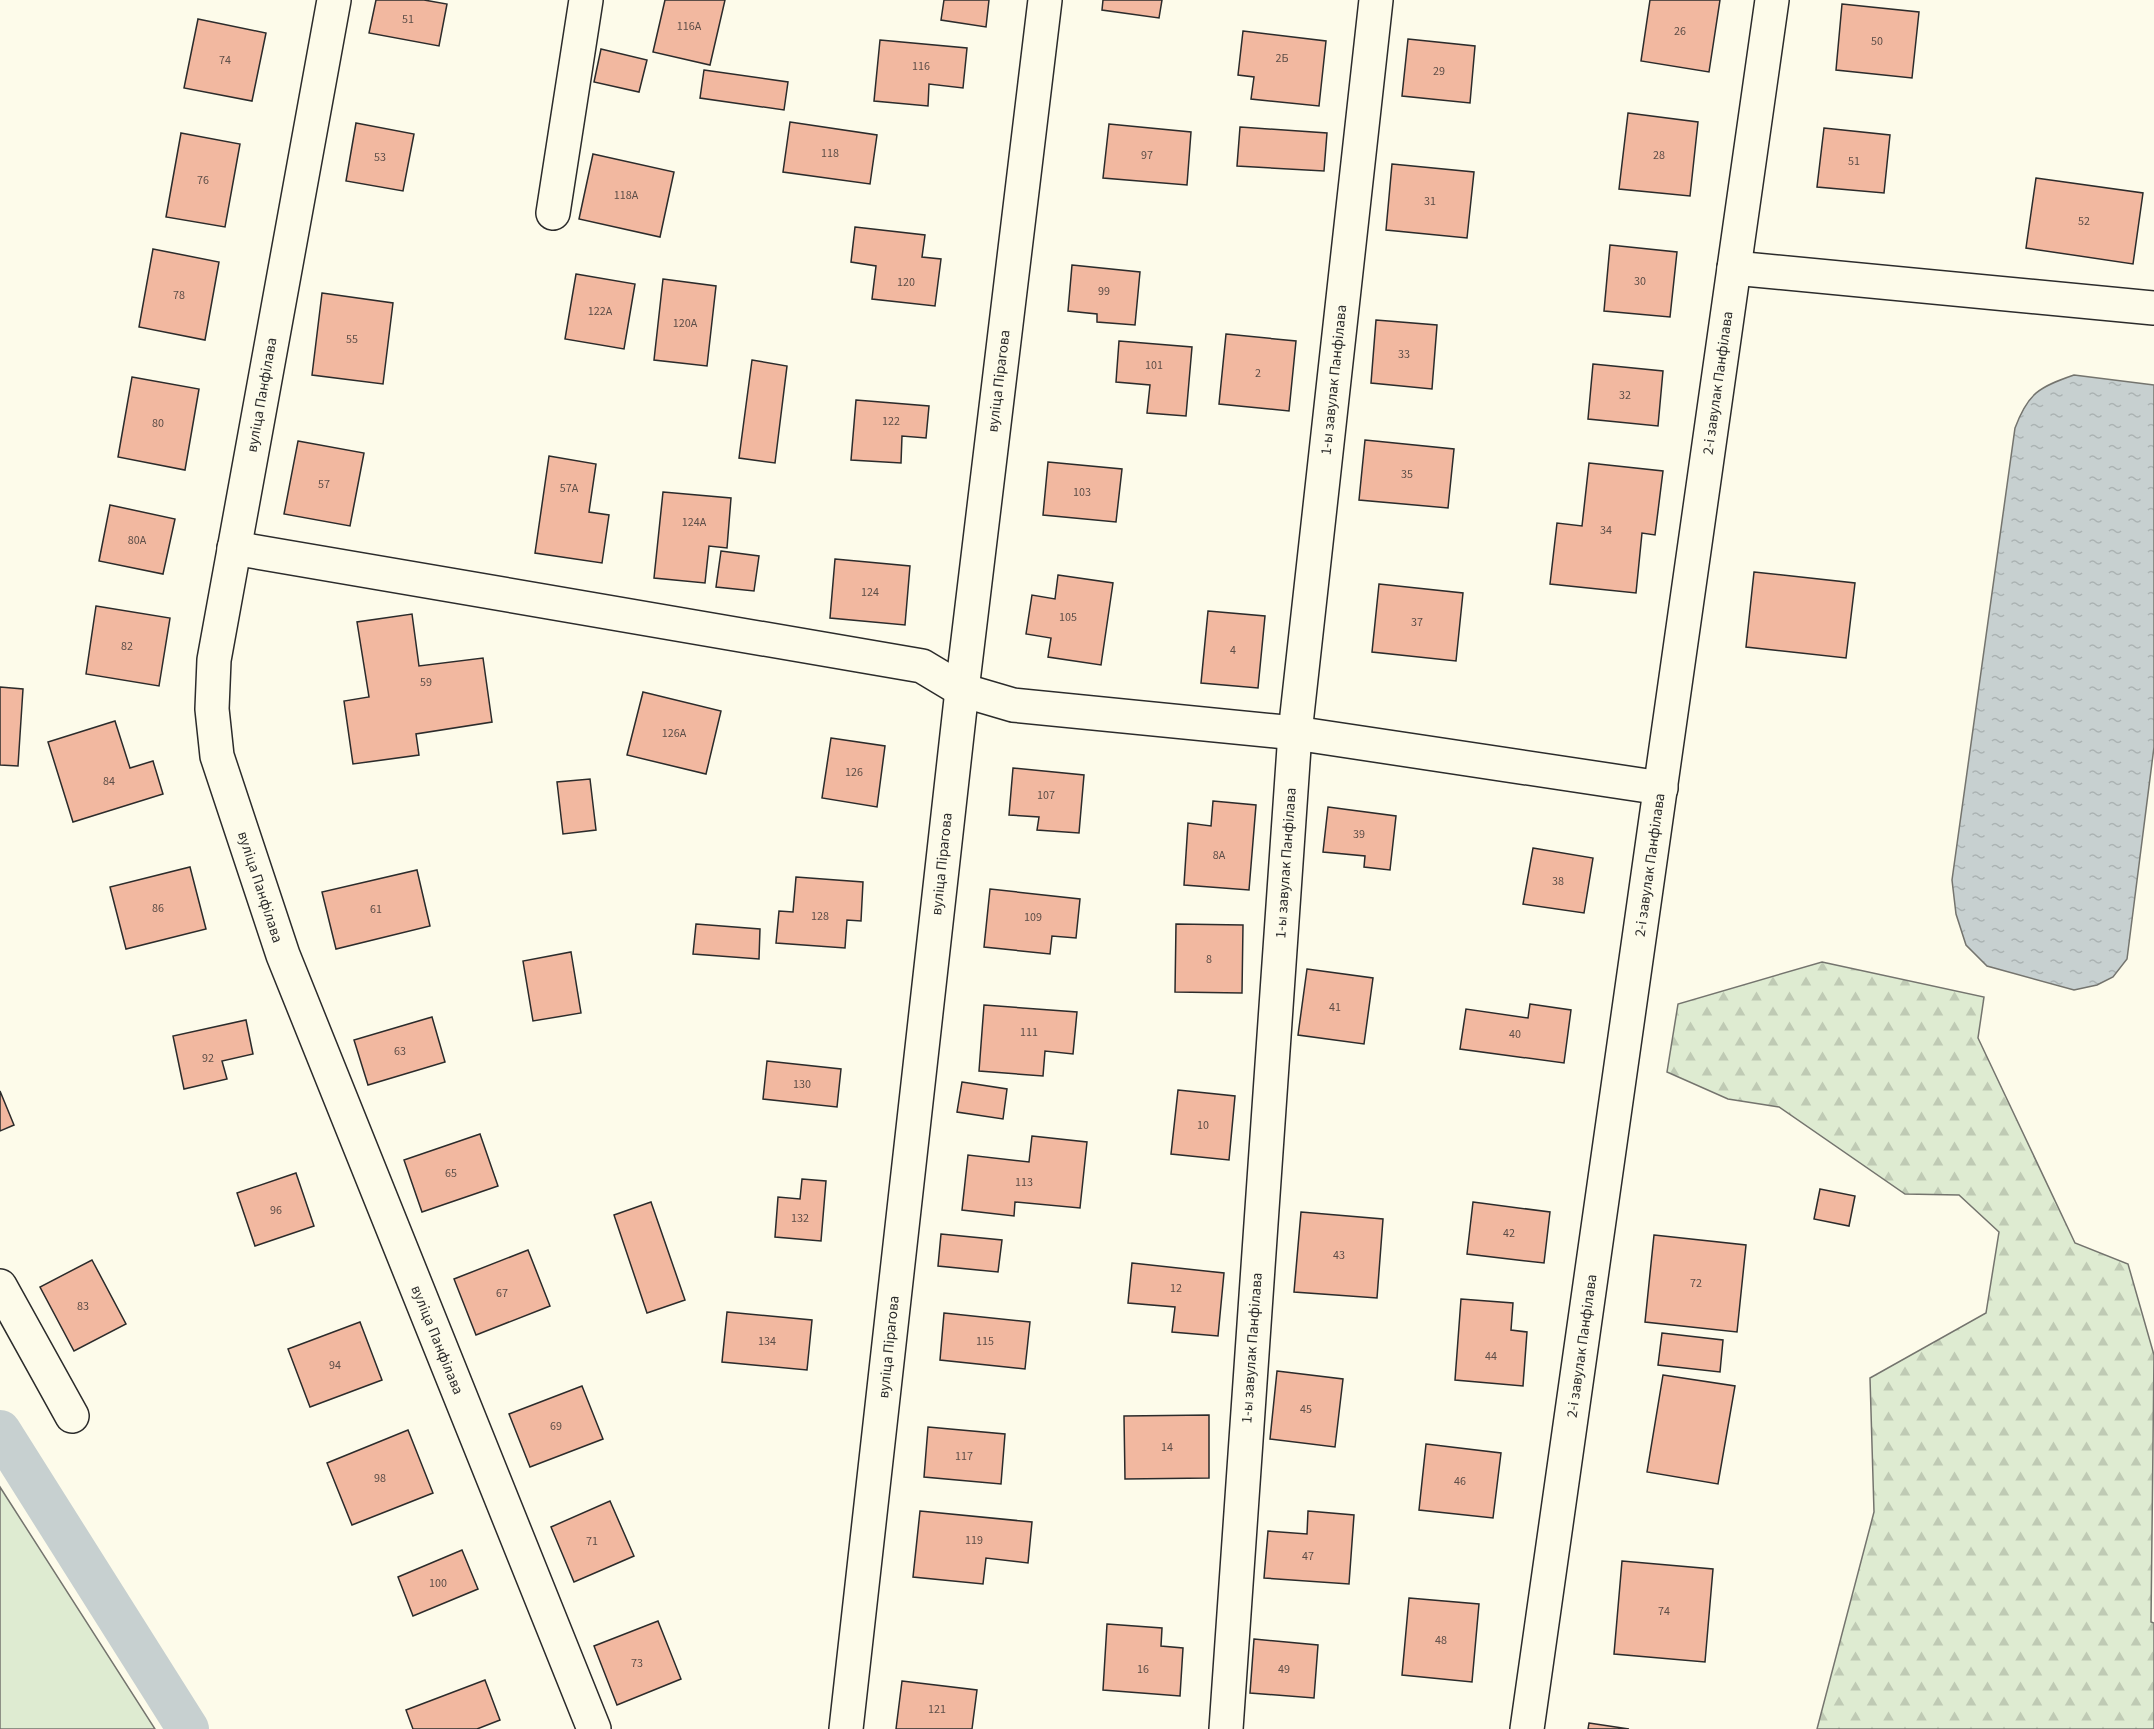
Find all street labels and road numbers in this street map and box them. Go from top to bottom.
street label: 1-ы завулак Панфілава [1316,304,1352,456]
street label: 2-і завулак Панфілава [1698,310,1738,456]
street label: вуліца Пірагова [982,329,1016,433]
street label: вуліца Панфілава [242,336,282,454]
street label: 1-ы завулак Панфілава [1270,787,1302,939]
street label: 2-і завулак Панфілава [1630,792,1670,938]
street label: вуліца Пірагова [926,812,958,916]
street label: вуліца Панфілава [232,829,288,945]
street label: 1-ы завулак Панфілава [1236,1272,1268,1424]
street label: 2-і завулак Панфілава [1562,1273,1602,1419]
street label: вуліца Панфілава [406,1282,468,1398]
street label: вуліца Пірагова [873,1295,905,1399]

